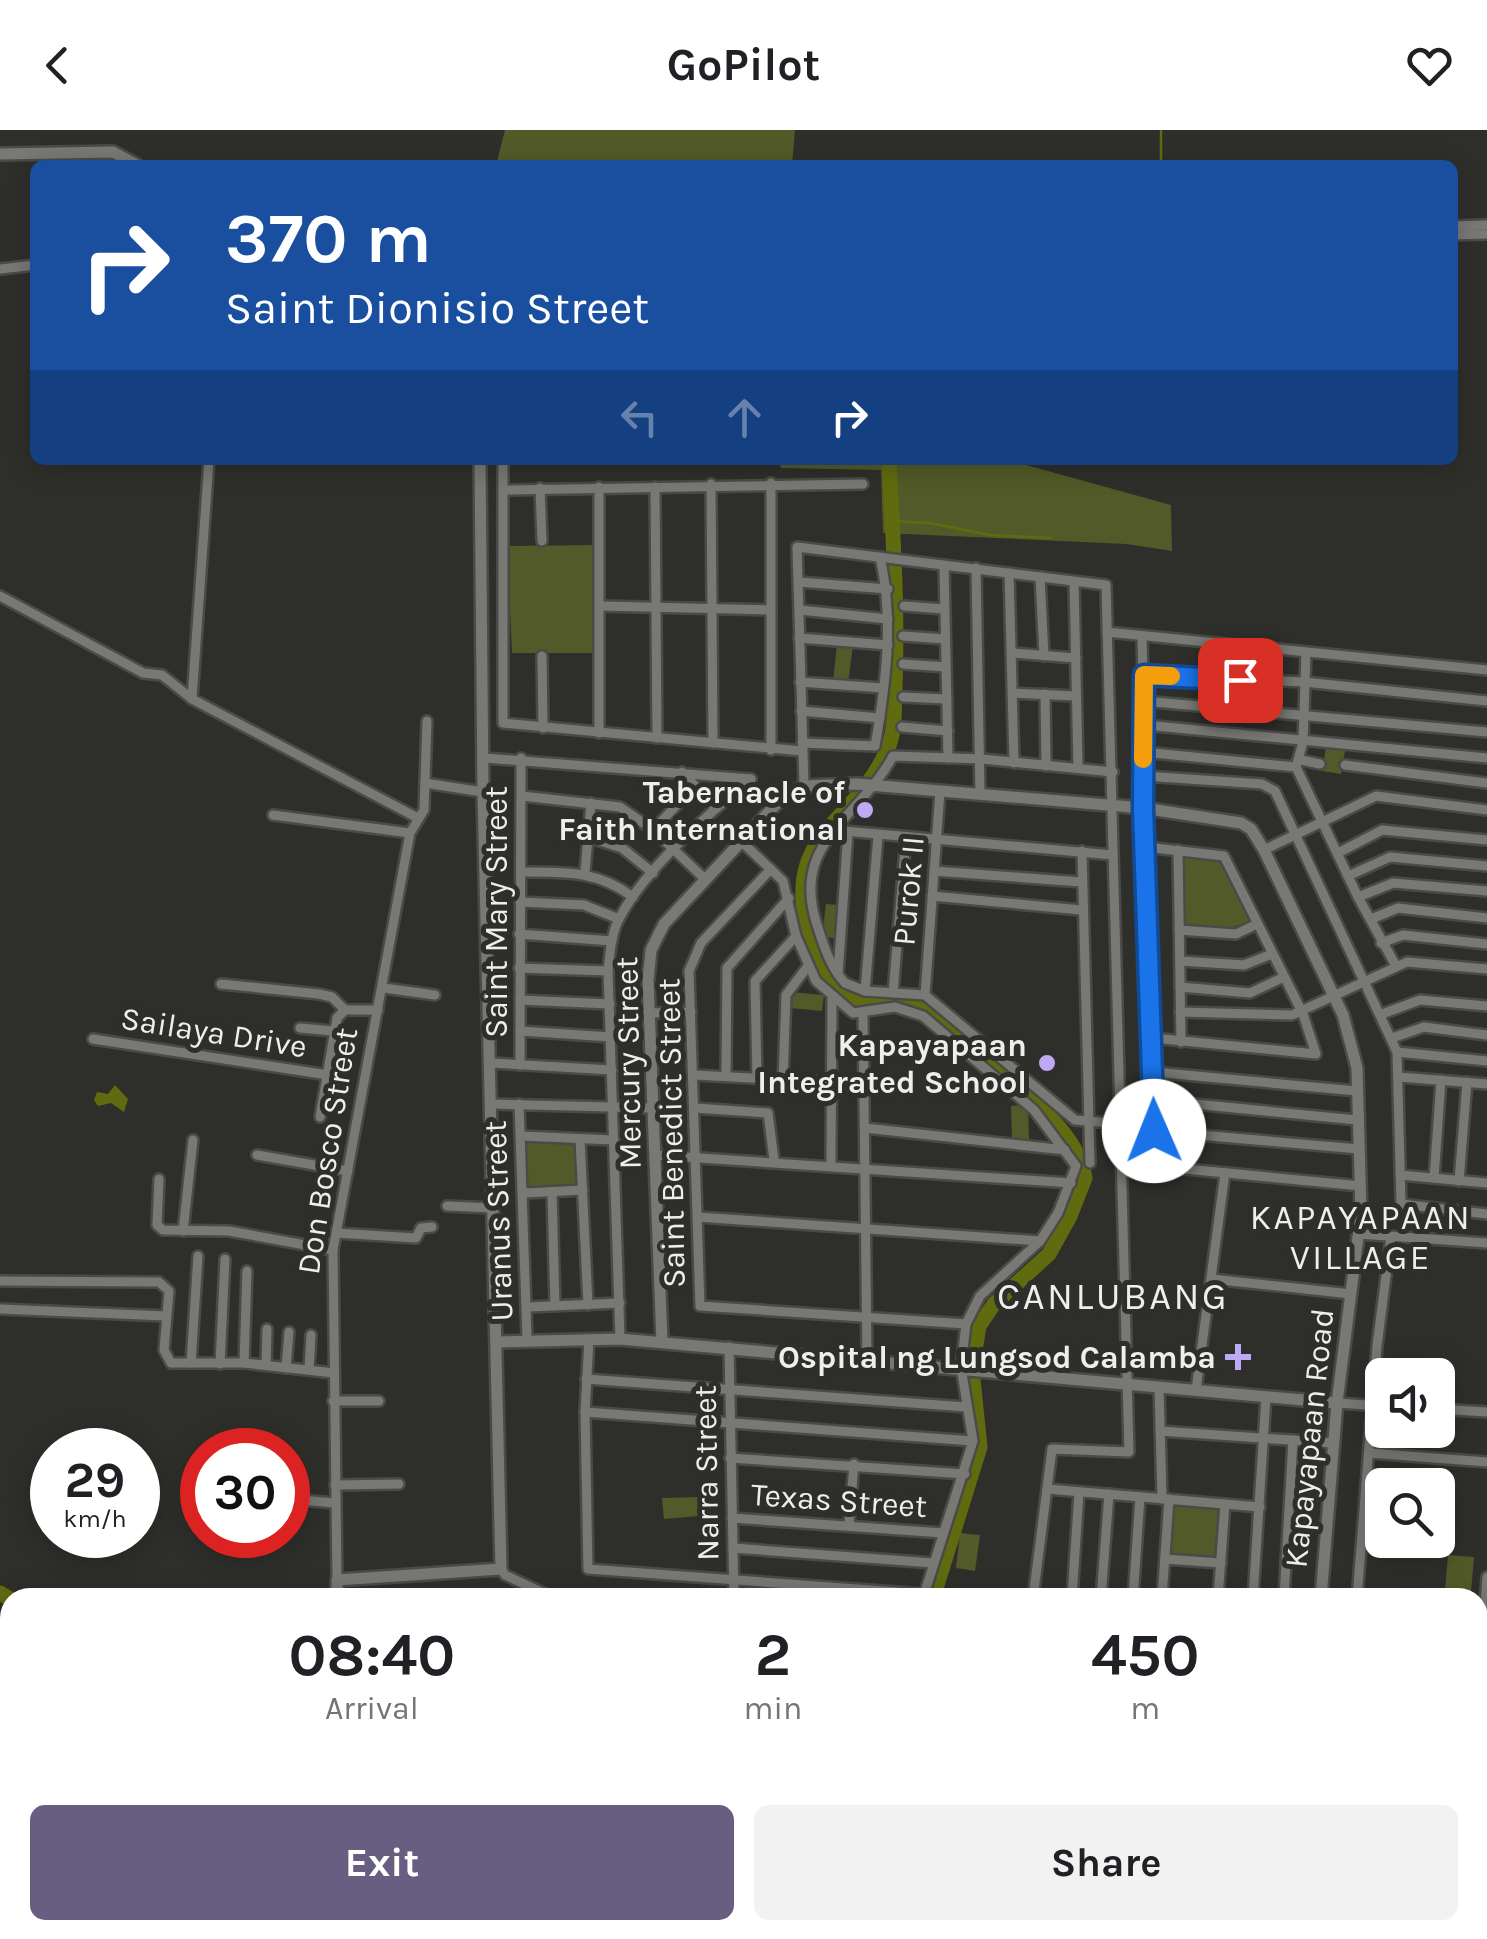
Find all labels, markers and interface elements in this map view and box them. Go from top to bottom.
icon: back [30,38,85,93]
icon: heart [1402,38,1457,93]
text: GoPilot [667,39,820,91]
text: 370 m [225,198,432,280]
icon: right [60,200,190,330]
text: Saint Dionisio Street [225,282,649,334]
icon: left [612,390,667,445]
icon: ahead [717,390,772,445]
icon: right [822,390,877,445]
pin [1198,638,1283,723]
icon: arrive [1213,653,1268,708]
place label: Tabernacle of Faith International [558,774,845,848]
street label: Saint Mary Street [478,786,515,1038]
marker: Tabernacle of Faith International [854,799,876,821]
street label: Purok II [885,835,932,947]
street label: Mercury Street [608,956,649,1170]
street label: Saint Benedict Street [650,978,693,1288]
street label: Sailaya Drive [118,1000,310,1065]
street label: Don Bosco Street [290,1025,365,1277]
place label: Kapayapaan Integrated School [757,1027,1027,1101]
marker: Kapayapaan Integrated School [1036,1052,1058,1074]
position arrow [1102,1079,1206,1183]
street label: Uranus Street [477,1120,520,1322]
district label: KAPAYAPAAN VILLAGE [1250,1197,1472,1278]
district label: CANLUBANG [997,1274,1229,1319]
street label: Kapayapaan Road [1277,1307,1342,1569]
place label: Ospital ng Lungsod Calamba [778,1339,1216,1376]
marker: Ospital ng Lungsod Calamba [1225,1344,1251,1370]
map controls [1365,1358,1455,1558]
button: sound [1365,1358,1455,1448]
street label: Narra Street [686,1385,727,1561]
speed limit sign: 30 [180,1428,310,1558]
text: 29 [65,1451,125,1510]
button: search [1365,1468,1455,1558]
street label: Texas Street [750,1476,928,1525]
text: km/h [63,1504,127,1533]
text: 08:40 [289,1620,455,1690]
text: 2 [755,1620,791,1690]
text: 450 [1091,1620,1199,1690]
text: Arrival [325,1690,419,1727]
text: min [744,1690,802,1727]
text: m [1130,1690,1160,1727]
button: Exit [30,1805,734,1920]
button: Share [754,1805,1458,1920]

